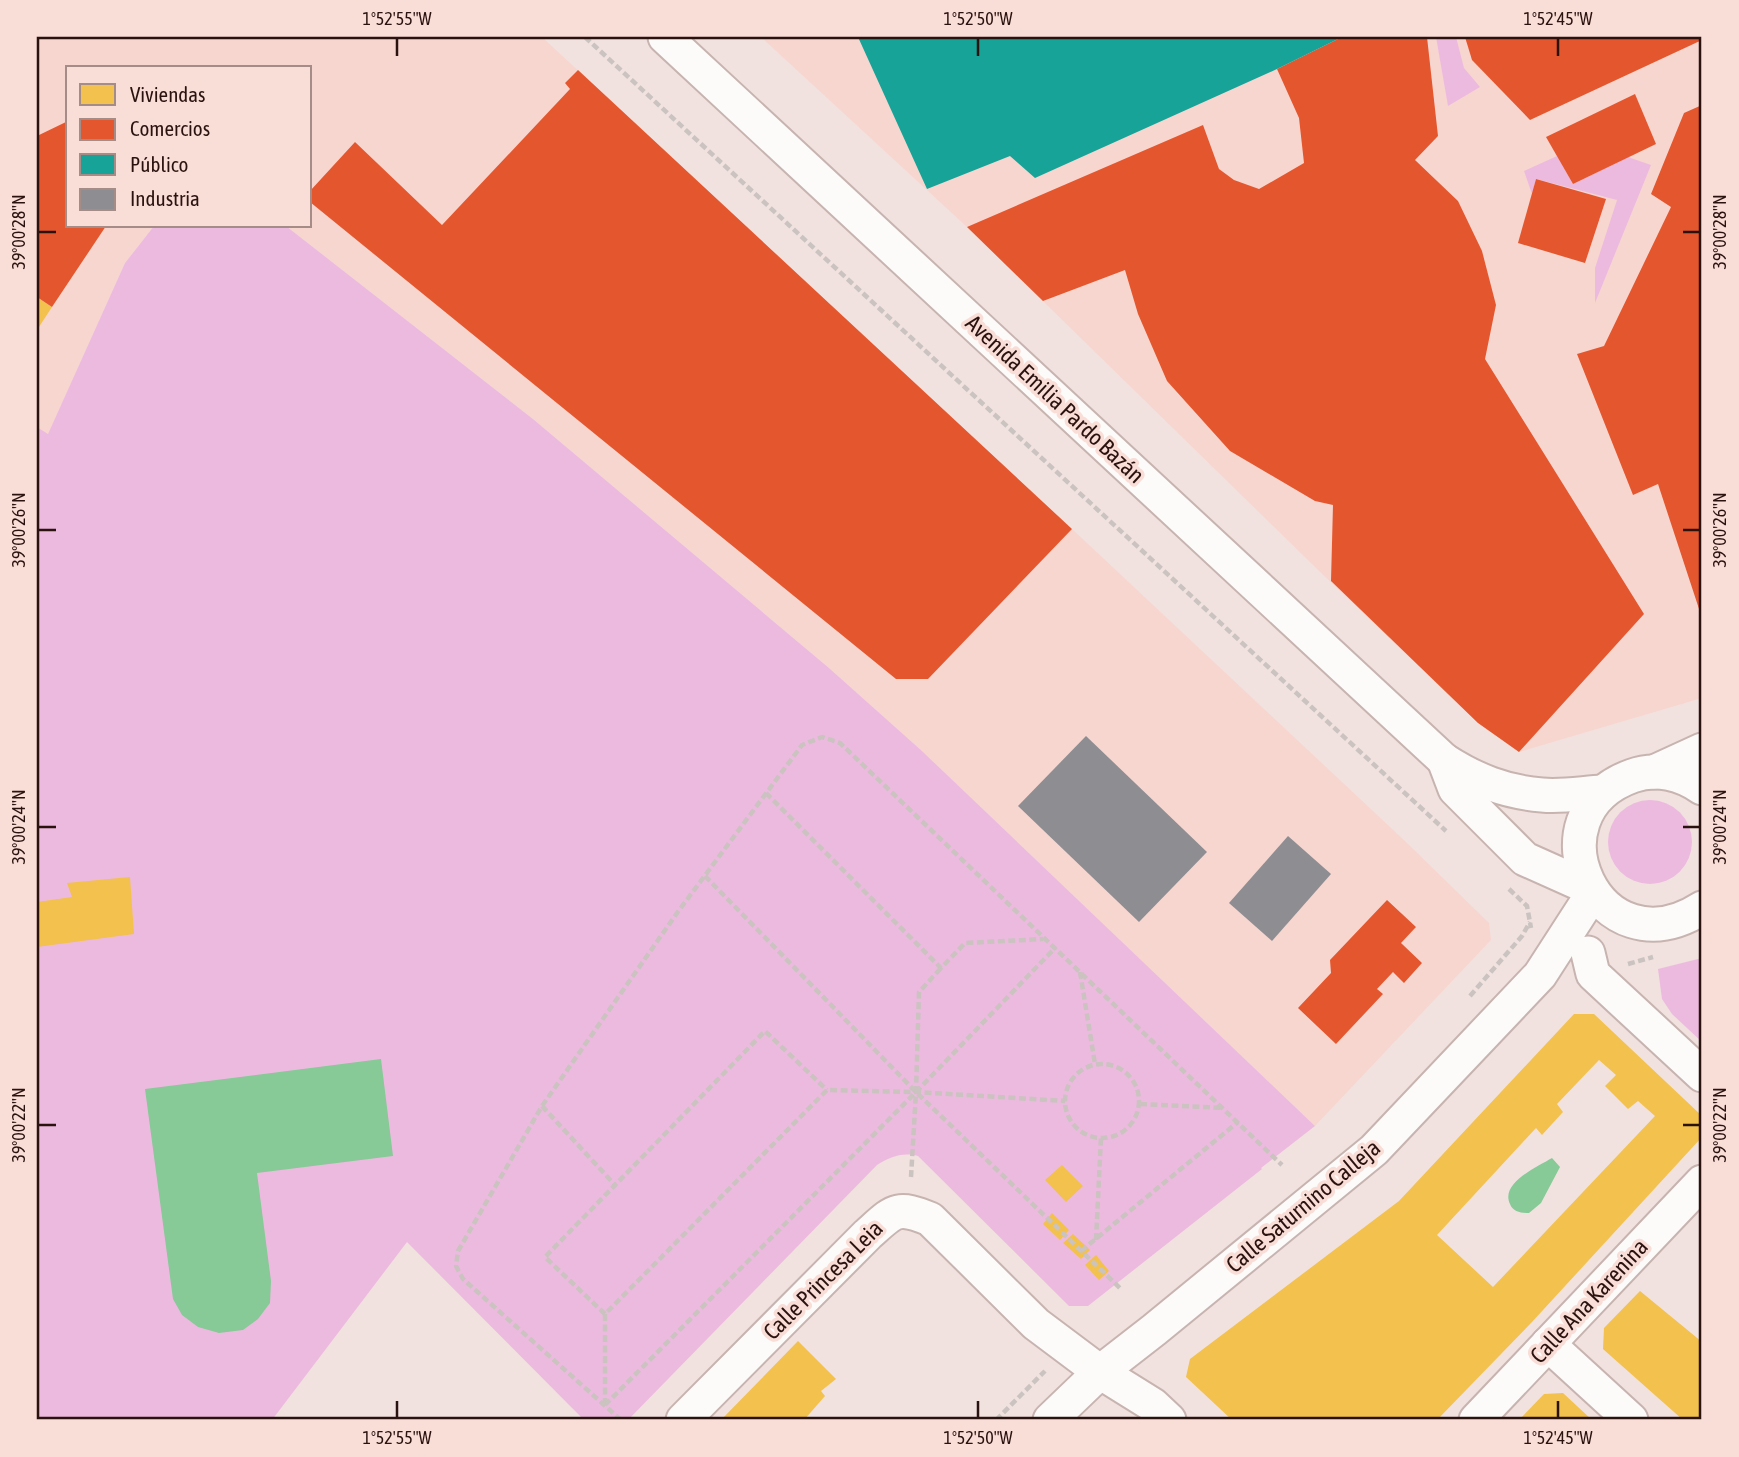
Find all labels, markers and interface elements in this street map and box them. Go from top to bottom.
text: 1°52'55"W [362,8,432,29]
text: 1°52'50"W [943,8,1013,29]
text: 1°52'45"W [1523,8,1593,29]
legend [66,66,312,228]
text: Viviendas [130,82,205,106]
text: Comercios [130,116,210,140]
text: Público [130,152,188,176]
text: Industria [130,186,200,210]
text: 39°00'28"N [8,194,29,270]
text: 39°00'28"N [1709,194,1730,270]
street label: Avenida Emilia Pardo Bazán [961,310,1149,488]
text: 39°00'26"N [8,492,29,568]
text: 39°00'26"N [1709,492,1730,568]
text: 39°00'24"N [8,789,29,865]
text: 39°00'24"N [1709,789,1730,865]
text: 39°00'22"N [8,1087,29,1163]
text: 39°00'22"N [1709,1087,1730,1163]
street label: Calle Saturnino Calleja [1221,1134,1385,1278]
street label: Calle Princesa Leia [758,1215,888,1345]
street label: Calle Ana Karenina [1525,1234,1653,1368]
text: 1°52'55"W [362,1427,432,1448]
text: 1°52'50"W [943,1427,1013,1448]
text: 1°52'45"W [1523,1427,1593,1448]

